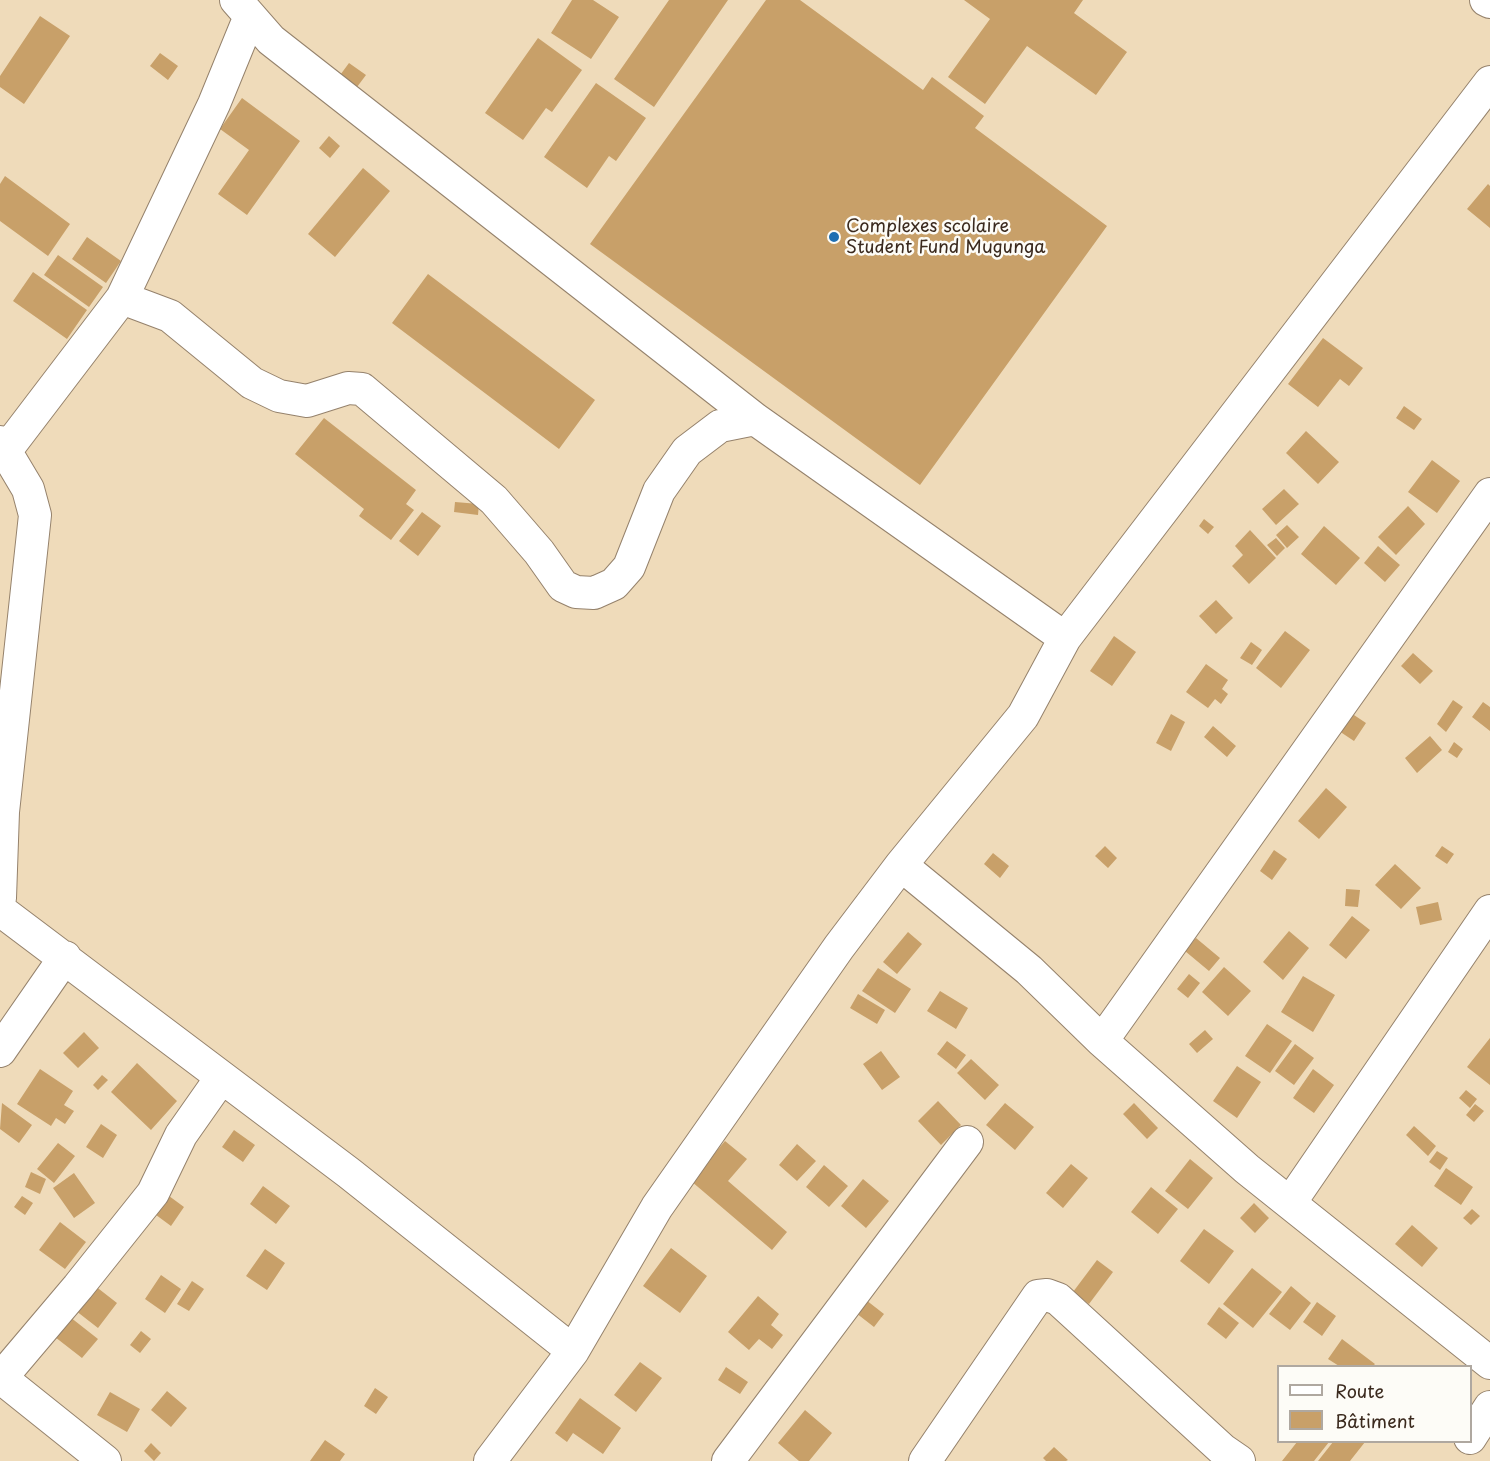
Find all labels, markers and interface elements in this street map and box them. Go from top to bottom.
place label: Complexes scolaire Student Fund Mugunga [846,216,1046,258]
marker: Complexes scolaire Student Fund Mugunga [827,230,841,244]
legend [1277,1365,1472,1443]
text: Route [1335,1377,1384,1404]
text: Bâtiment [1335,1407,1415,1434]

